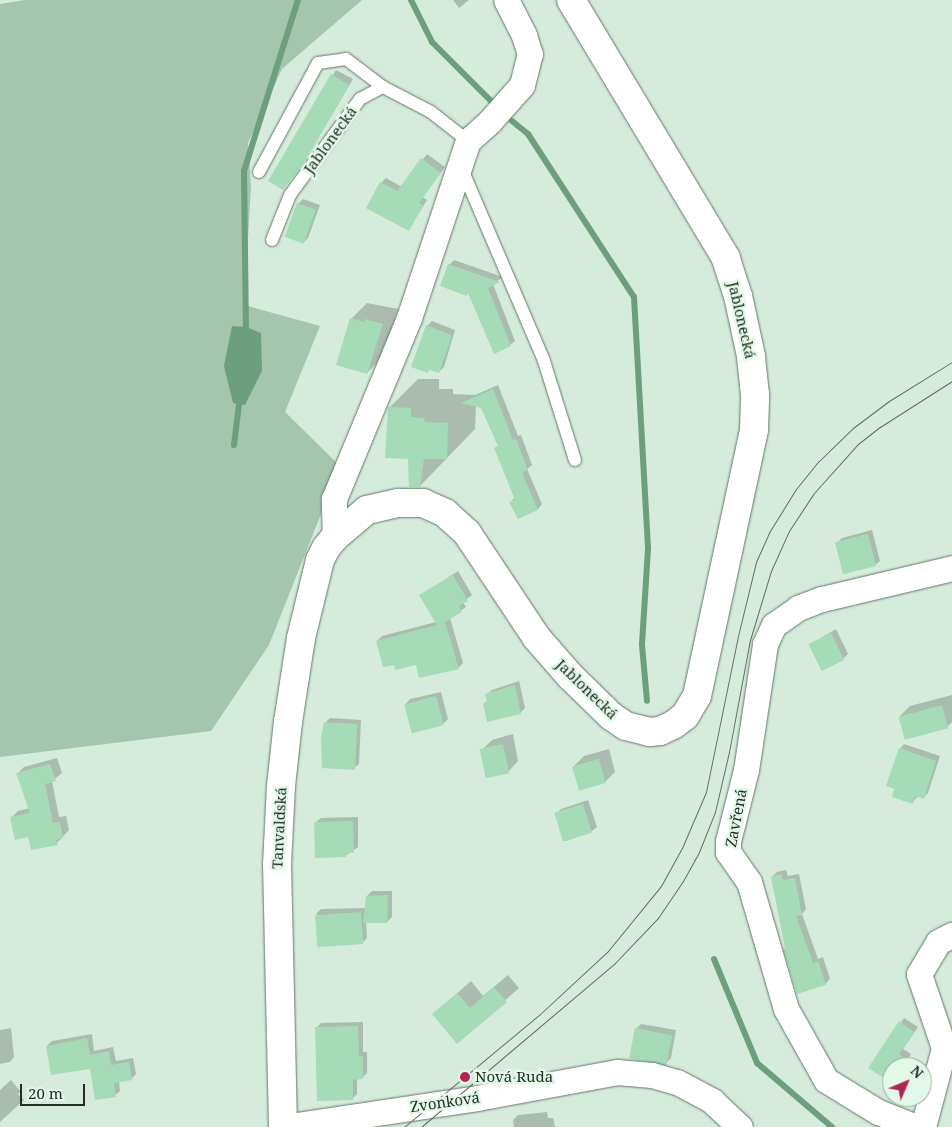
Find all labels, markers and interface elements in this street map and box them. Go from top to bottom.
street label: Jablonecká [300,103,360,177]
street label: Jablonecká [724,280,760,360]
street label: Jablonecká [552,655,622,723]
street label: Tanvaldská [268,787,290,869]
street label: Zavřená [722,787,750,849]
north arrow [882,1057,932,1107]
text: N [907,1061,928,1082]
place label: Nová Ruda [475,1068,553,1086]
marker: Nová Ruda [459,1071,471,1083]
scale bar [22,1074,88,1106]
text: 20 m [28,1083,63,1103]
street label: Zvonková [409,1088,481,1116]

